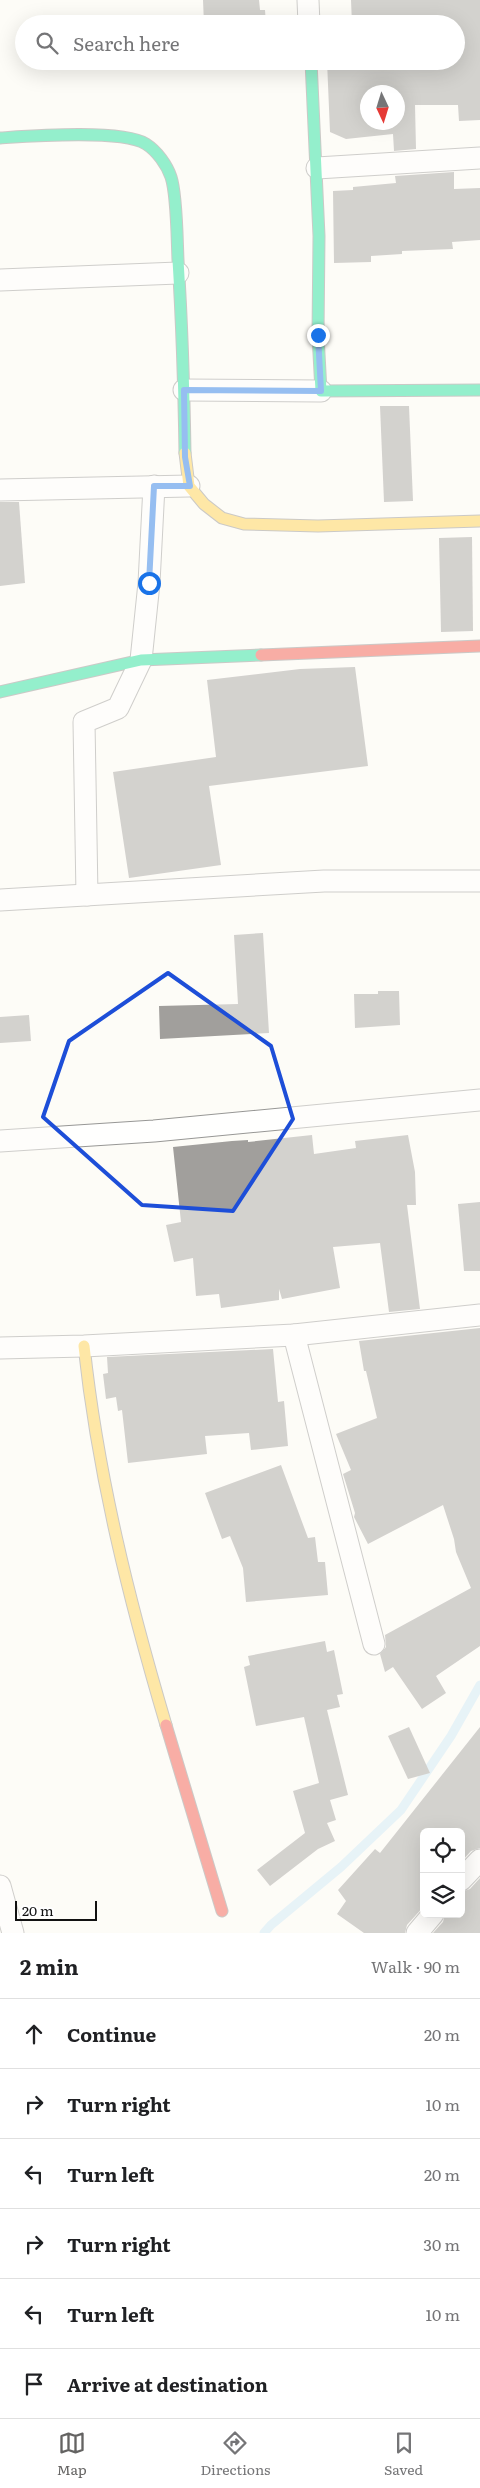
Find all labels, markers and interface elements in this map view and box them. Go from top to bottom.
search box [15,15,465,70]
icon: search [33,29,61,57]
text: Search here [73,29,180,57]
north arrow [360,85,405,130]
route end [307,324,330,347]
route start [138,572,161,595]
map controls [420,1828,465,1918]
button: locate [420,1828,465,1873]
button: layers [420,1873,465,1918]
scale bar [15,1898,98,1921]
text: 20 m [22,1900,54,1920]
text: 2 min [20,1950,79,1981]
text: Walk · 90 m [371,1954,460,1978]
icon: ahead [20,2020,48,2048]
text: Continue [67,2020,156,2048]
text: 20 m [424,2022,460,2046]
icon: right [20,2090,48,2118]
text: Turn right [67,2090,171,2118]
text: 10 m [426,2092,460,2116]
icon: left [20,2160,48,2188]
text: Turn left [67,2160,154,2188]
text: 20 m [424,2162,460,2186]
icon: right [20,2230,48,2258]
text: Turn right [67,2230,171,2258]
text: 30 m [423,2232,460,2256]
icon: left [20,2300,48,2328]
text: Turn left [67,2300,154,2328]
text: 10 m [426,2302,460,2326]
icon: arrive [20,2370,48,2398]
text: Arrive at destination [67,2370,268,2398]
tab: Map [57,2429,87,2479]
tab: Directions [200,2429,270,2479]
tab: Saved [384,2429,423,2479]

